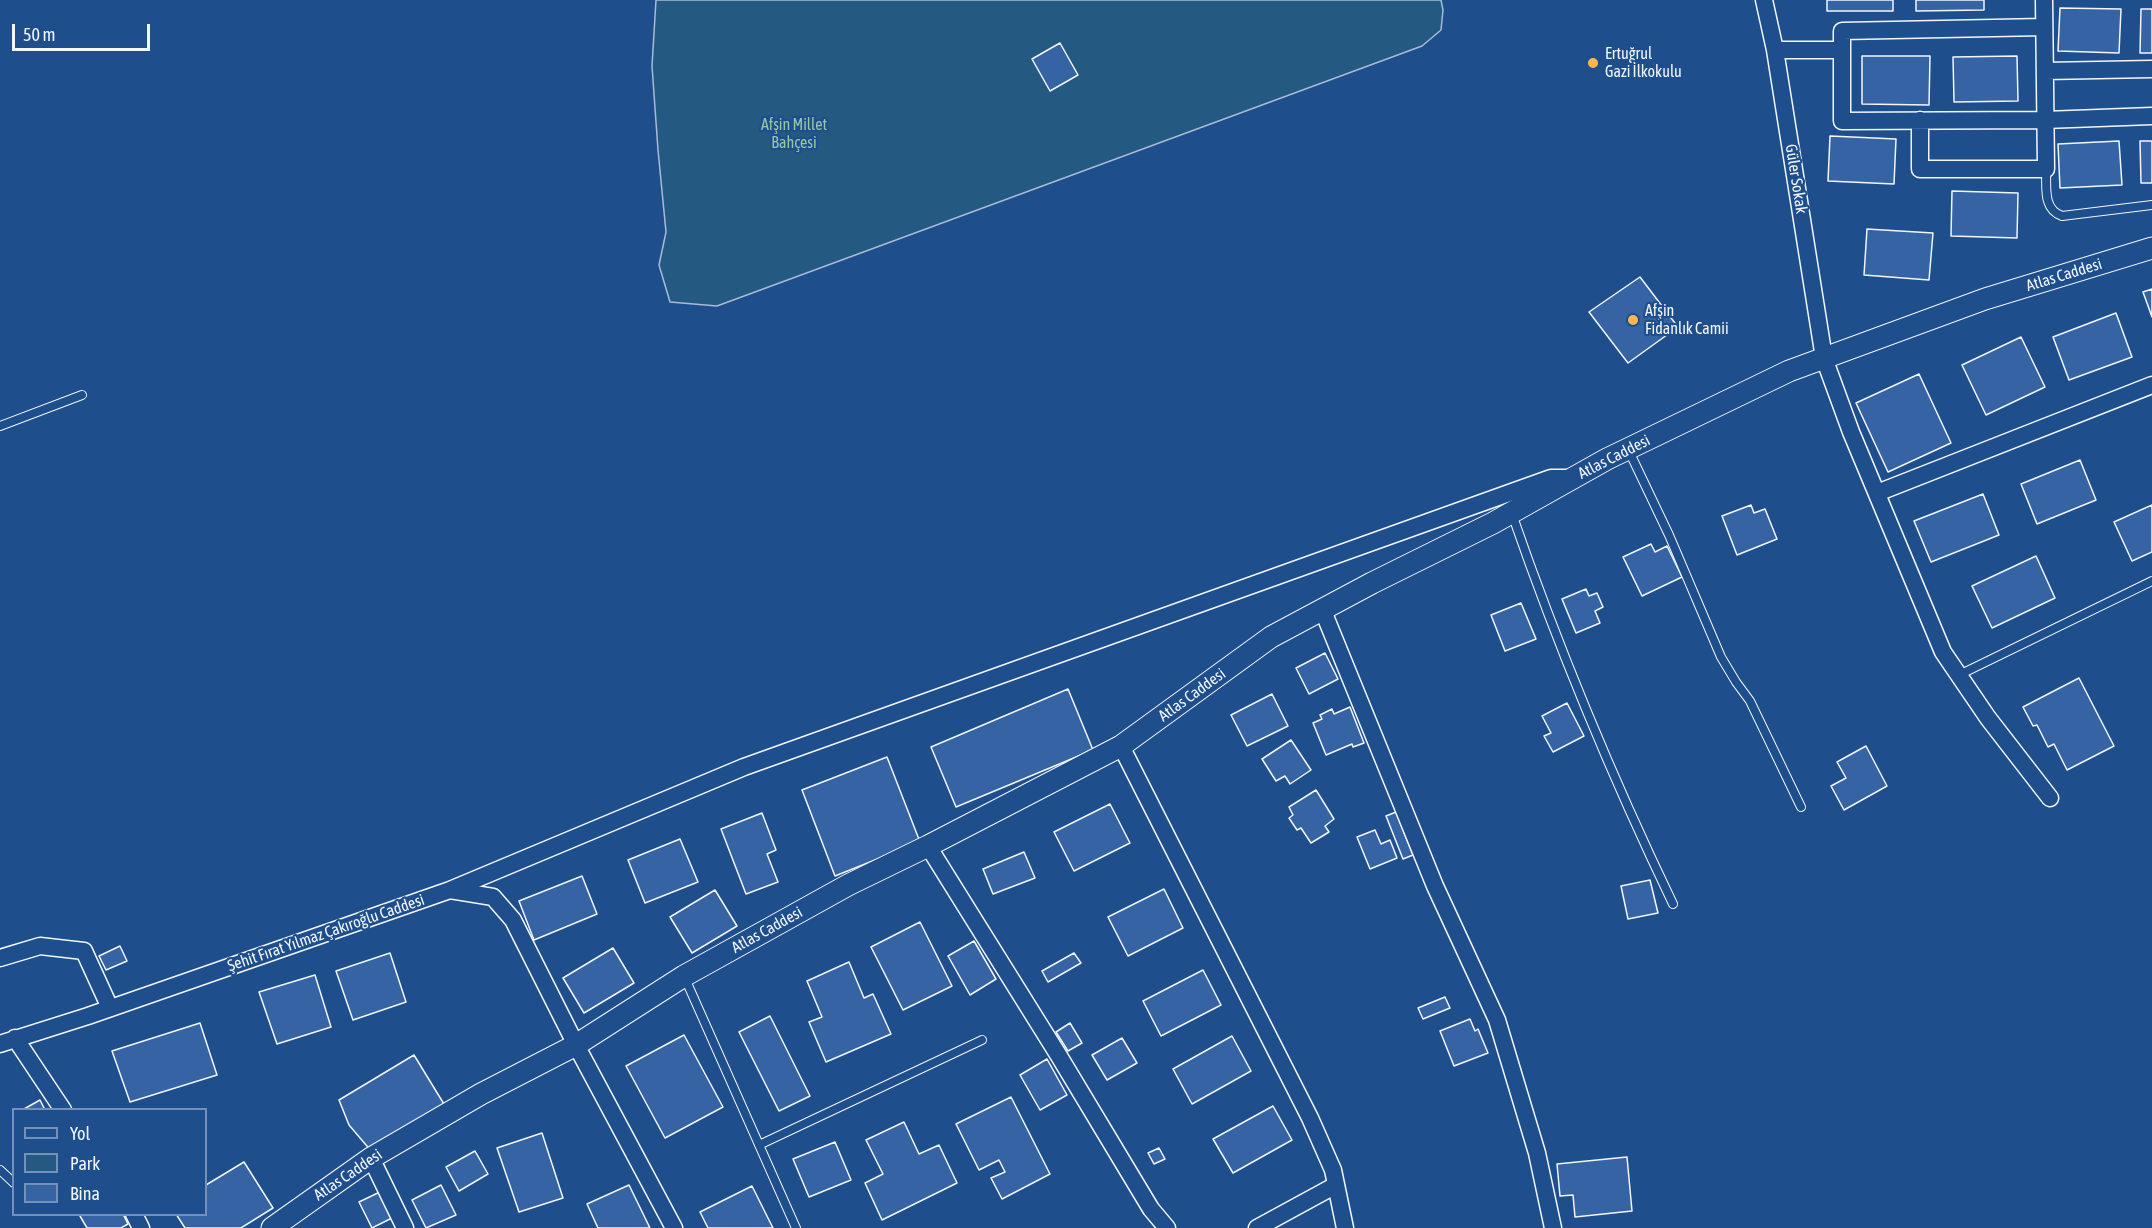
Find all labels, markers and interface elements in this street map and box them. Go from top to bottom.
scale bar [15,12,153,50]
text: 50 m [23,24,55,45]
place label: Ertuğrul Gazi İlkokulu [1605,44,1682,82]
marker: Ertuğrul Gazi İlkokulu [1586,56,1600,70]
park label: Afşin Millet Bahçesi [761,115,827,153]
street label: Güler Sokak [1781,143,1811,215]
street label: Atlas Caddesi [2024,254,2104,296]
place label: Afşin Fidanlık Camii [1645,301,1729,339]
marker: Afşin Fidanlık Camii [1626,313,1640,327]
street label: Atlas Caddesi [1575,431,1653,483]
street label: Atlas Caddesi [1155,664,1229,726]
street label: Şehit Fırat Yılmaz Çakıroğlu Caddesi [225,890,427,976]
street label: Atlas Caddesi [728,903,806,957]
legend [12,1108,207,1216]
text: Yol [70,1123,90,1144]
street label: Atlas Caddesi [310,1145,386,1205]
text: Park [70,1153,100,1174]
text: Bina [70,1183,100,1204]

